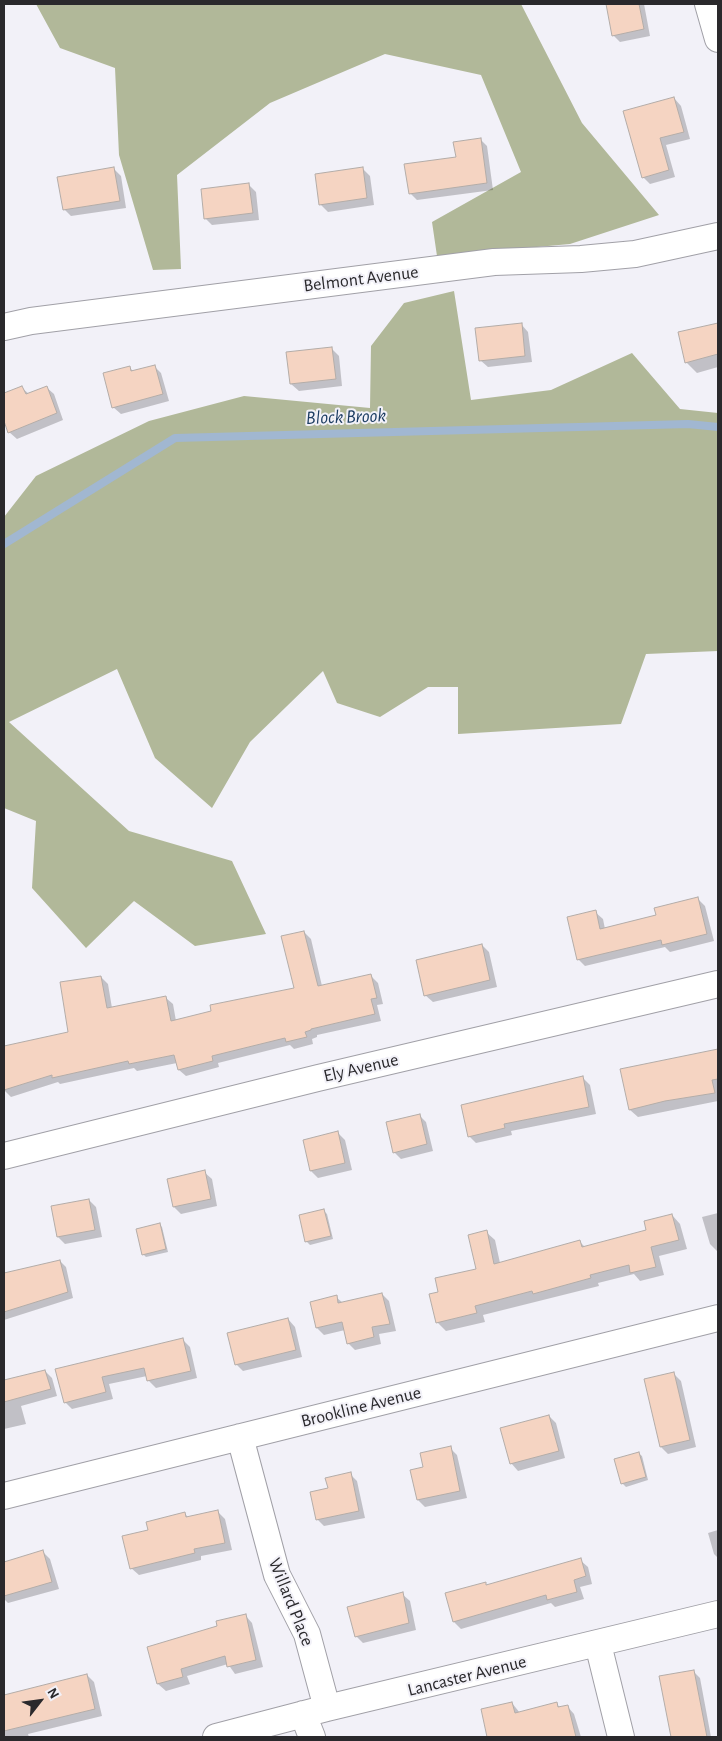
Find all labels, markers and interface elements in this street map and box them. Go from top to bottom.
street label: Belmont Avenue [302,261,420,297]
water label: Block Brook [305,404,387,430]
street label: Ely Avenue [321,1049,401,1087]
street label: Brookline Avenue [299,1382,423,1432]
street label: Willard Place [264,1555,318,1649]
street label: Lancaster Avenue [405,1651,529,1701]
north arrow [15,1676,65,1726]
text: N [44,1686,61,1701]

